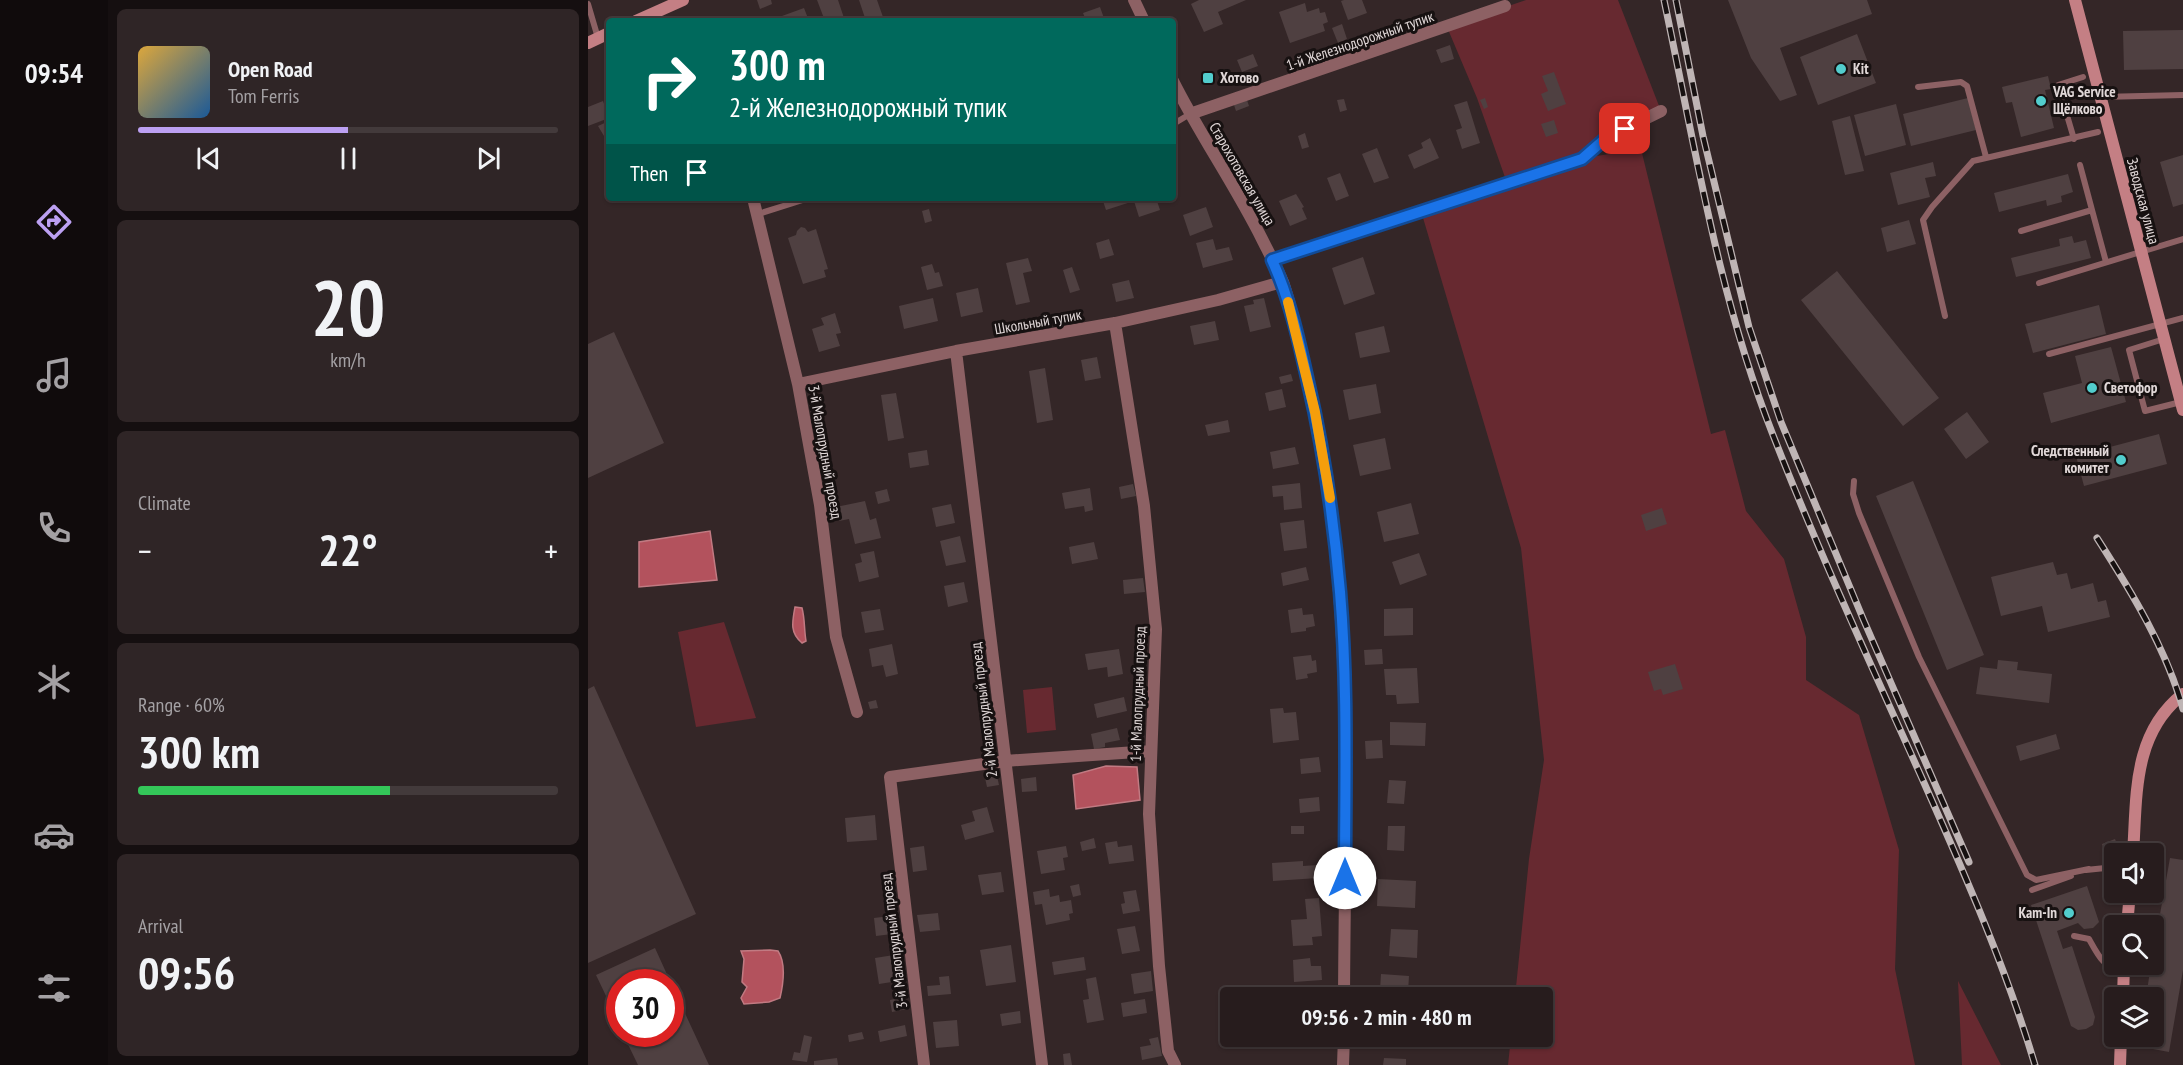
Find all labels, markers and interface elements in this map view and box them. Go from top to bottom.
street label: 1-й Железнодорожный тупик [1284,6,1436,75]
text: 300 m [729,37,826,92]
icon: right [630,42,708,120]
text: Open Road [228,55,313,83]
text: 09:54 [25,56,83,90]
place label: Kit [1853,59,1869,78]
marker: Kit [1834,62,1848,76]
place label: Хотово [1220,68,1259,87]
marker: Хотово [1201,71,1215,85]
place label: VAG Service Щёлково [2052,82,2116,118]
text: Tom Ferris [228,83,299,109]
text: 2-й Железнодорожный тупик [729,90,1007,124]
marker: VAG Service Щёлково [2034,94,2048,108]
pin [1599,103,1650,154]
icon: arrive [1608,112,1641,145]
street label: Старохотовская улица [1205,119,1280,229]
icon: previous [192,142,225,175]
icon: pause [332,142,365,175]
icon: next [472,142,505,175]
icon: arrive [680,156,713,189]
street label: Заводская улица [2123,156,2164,246]
text: Then [630,159,668,187]
icon: directions [33,201,75,243]
text: 20 [311,257,385,358]
street label: Школьный тупик [993,304,1083,339]
text: km/h [330,347,366,373]
icon: music [33,354,75,396]
place label: Светофор [2104,378,2158,397]
marker: Светофор [2085,381,2099,395]
street label: 3-й Малопрудный проезд [804,383,847,521]
place label: Следственный комитет [2031,441,2110,477]
marker: Следственный комитет [2114,453,2128,467]
text: Climate [138,490,191,516]
icon: phone [33,507,75,549]
text: 22° [318,520,378,578]
text: − [138,529,152,572]
text: + [544,529,558,572]
street label: 1-й Малопрудный проезд [1126,625,1149,762]
street label: 2-й Малопрудный проезд [966,641,1001,779]
icon: climate [33,661,75,703]
text: Range · 60% [138,692,225,718]
text: 300 km [138,722,260,780]
icon: car [33,814,75,856]
map controls [2104,843,2164,1047]
button: sound [2104,843,2164,903]
position arrow [1313,846,1377,910]
street label: 3-й Малопрудный проезд [876,872,911,1010]
place label: Kam-In [2019,903,2057,922]
marker: Kam-In [2062,906,2076,920]
text: Arrival [138,913,183,939]
button: search [2104,915,2164,975]
text: 09:56 [138,943,235,1001]
icon: filters [33,967,75,1009]
speed limit sign: 30 [606,969,684,1047]
button: layers [2104,987,2164,1047]
text: 09:56 · 2 min · 480 m [1301,1003,1472,1031]

